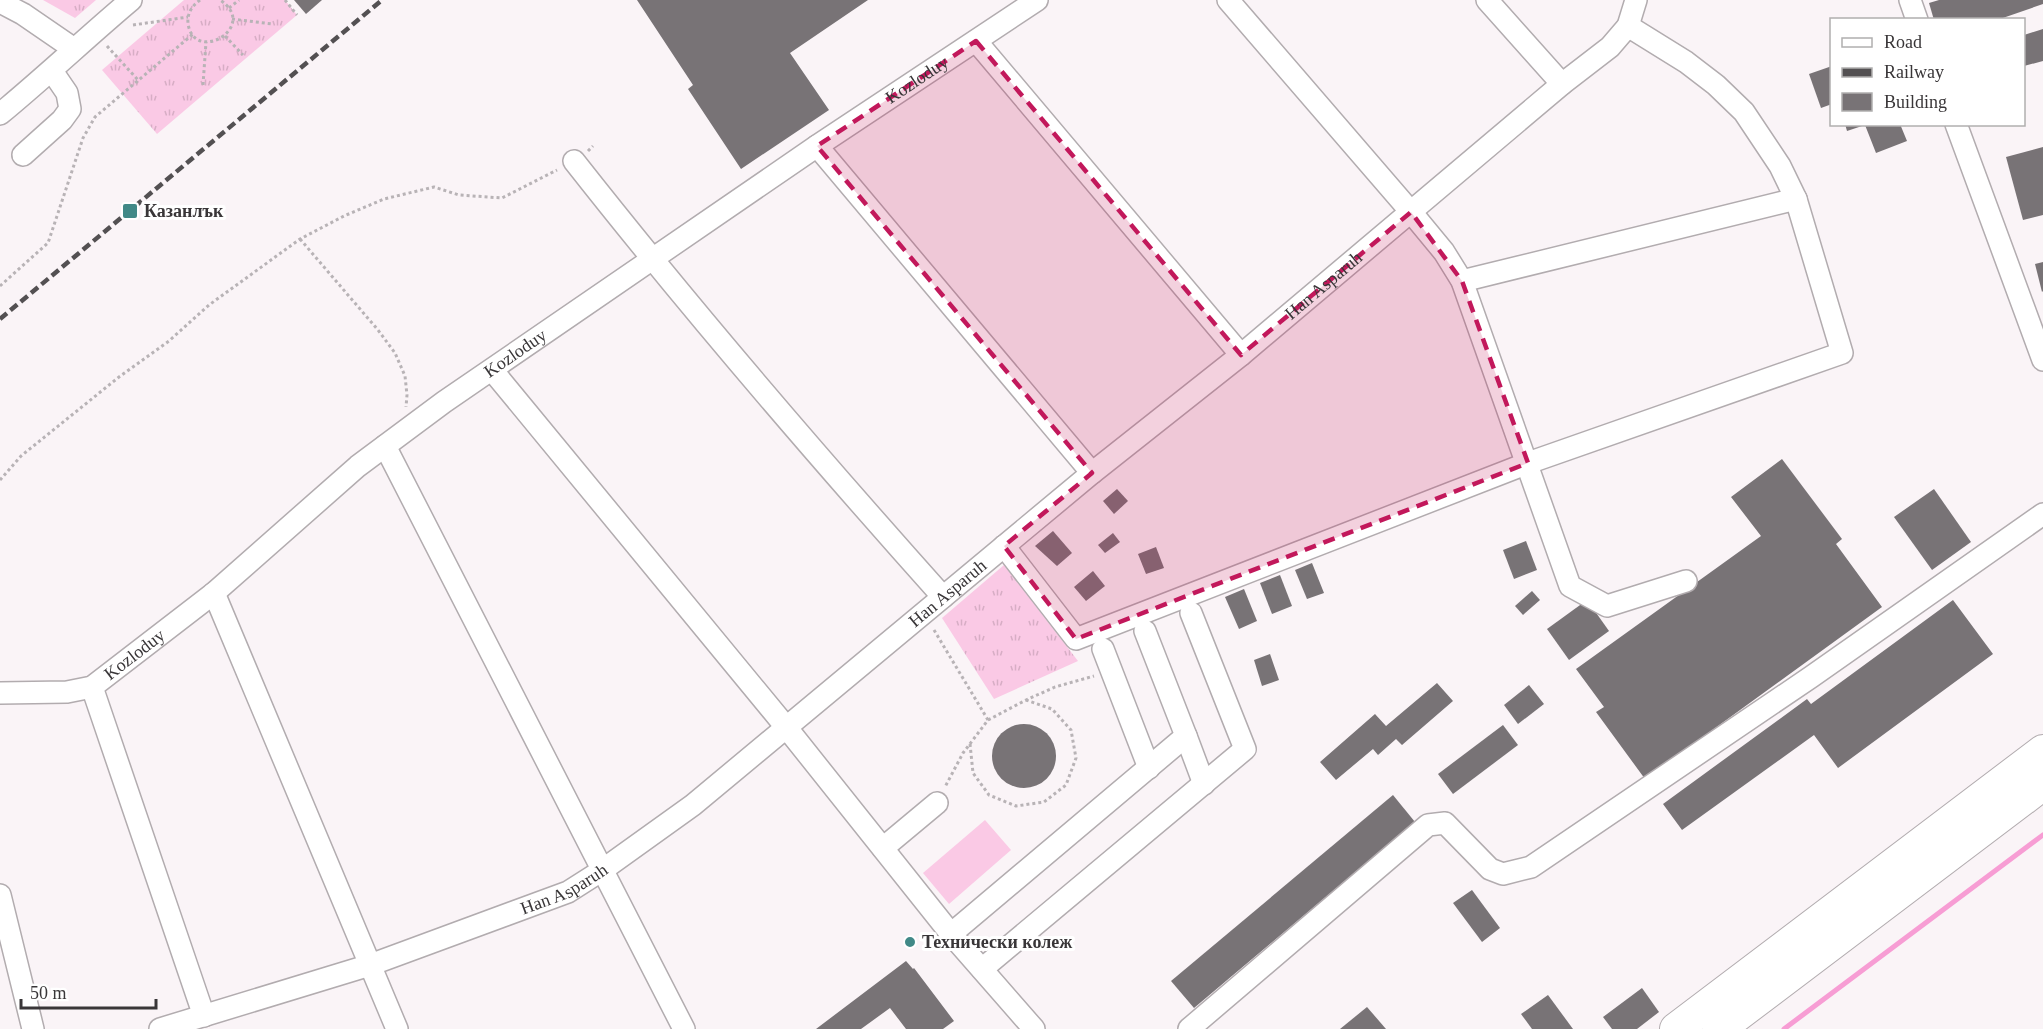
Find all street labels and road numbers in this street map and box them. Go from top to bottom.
street label: Kozloduy [882,52,952,108]
street label: Han Asparuh [1281,247,1366,323]
street label: Kozloduy [480,325,550,382]
street label: Han Asparuh [905,555,990,631]
street label: Kozloduy [100,625,169,684]
street label: Han Asparuh [518,860,611,919]

